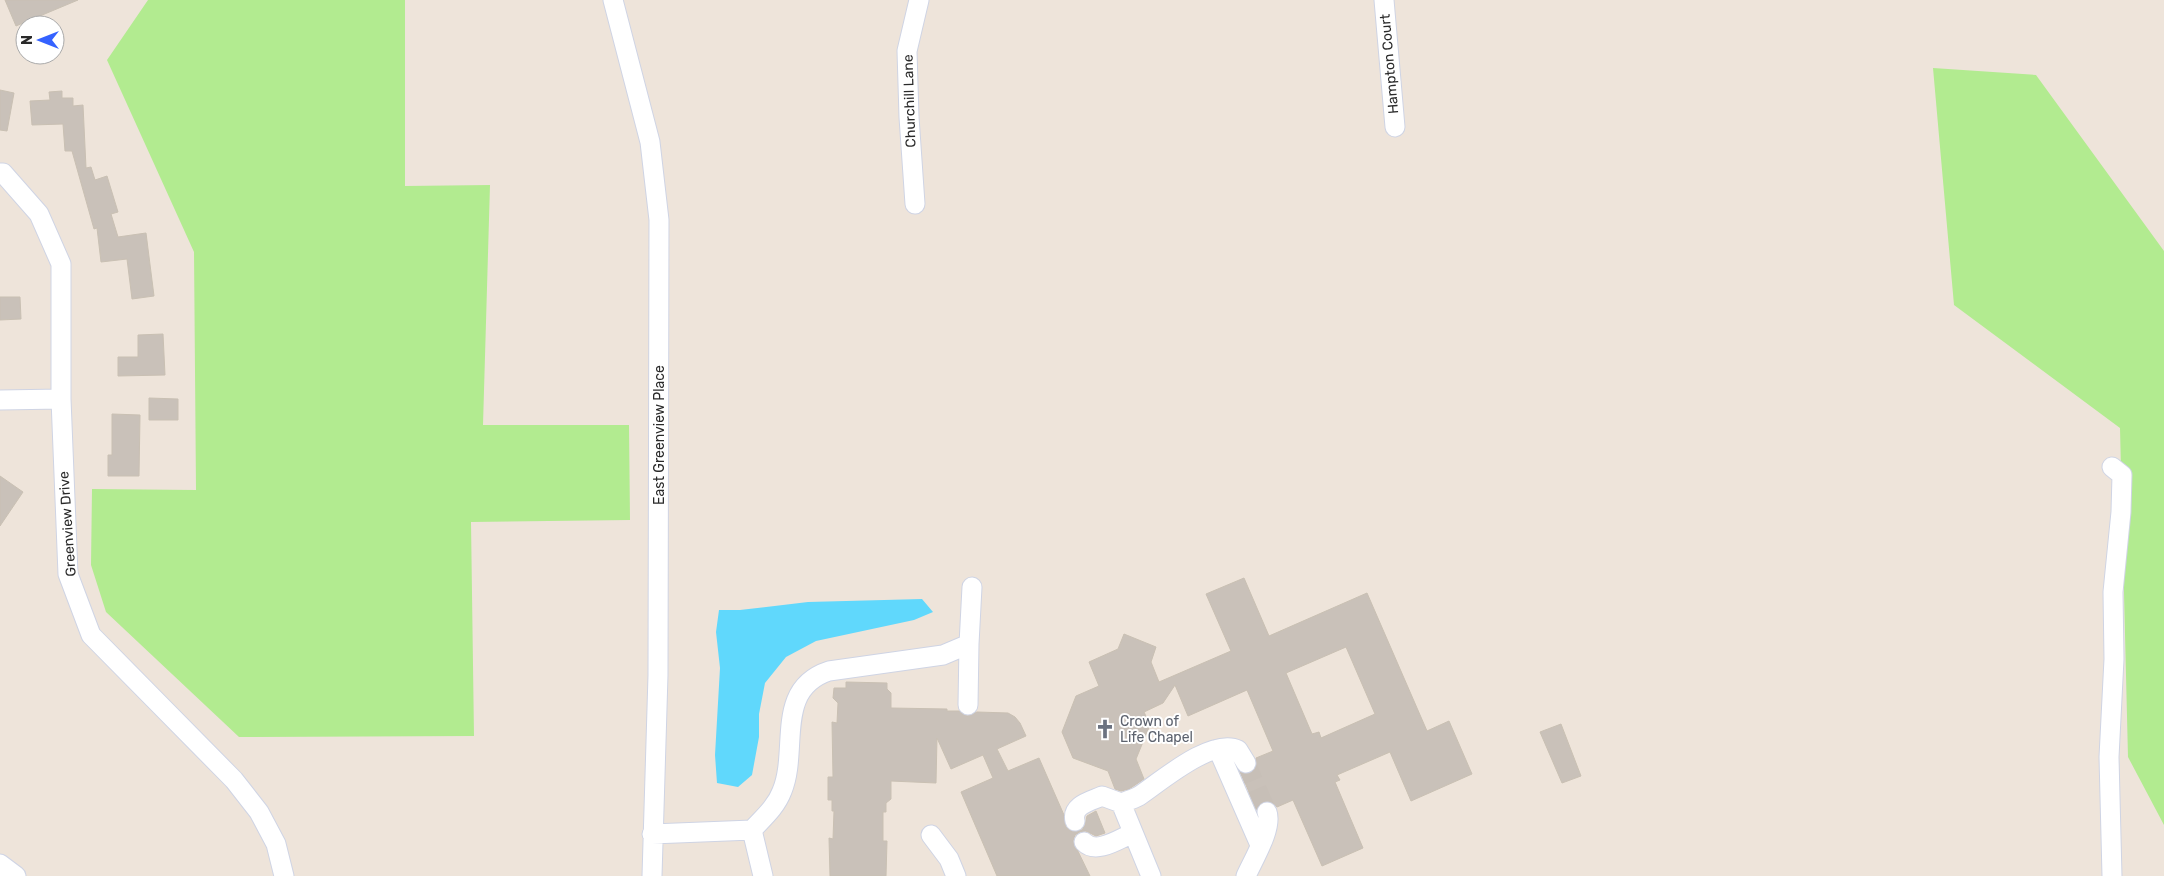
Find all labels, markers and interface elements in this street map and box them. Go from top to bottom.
street label: Hampton Court [1377,13,1402,115]
north arrow [15,15,65,65]
text: N [19,35,36,45]
street label: Churchill Lane [899,54,920,148]
street label: East Greenview Place [651,365,668,505]
street label: Greenview Drive [55,471,80,577]
place label: Crown of Life Chapel [1120,713,1193,746]
church icon: Crown of Life Chapel [1094,718,1116,740]

